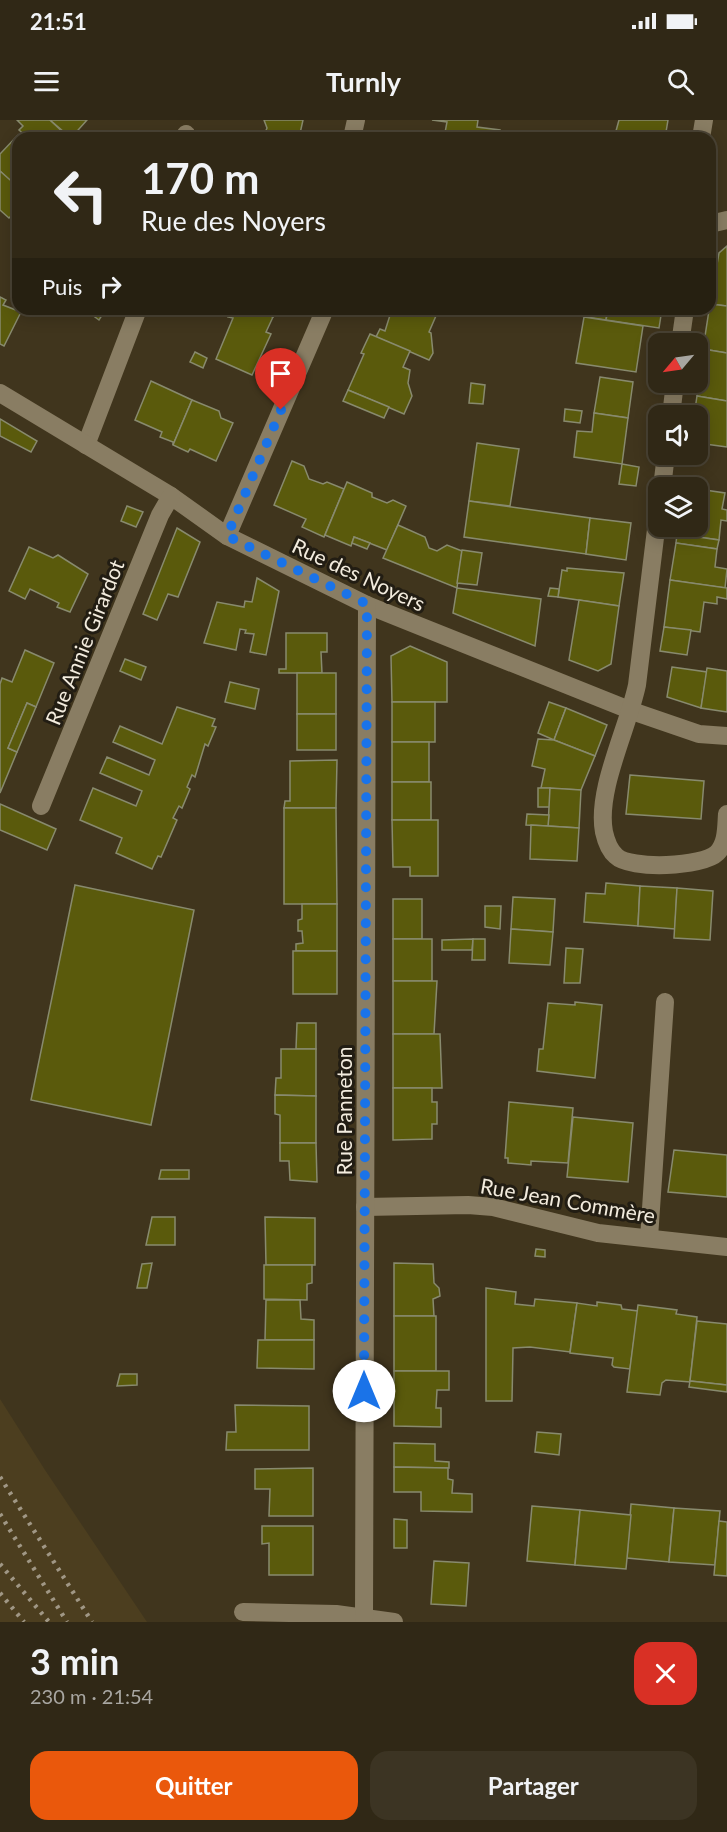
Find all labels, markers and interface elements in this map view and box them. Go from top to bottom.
text: 21:51 [30,8,87,35]
icon: menu [30,65,63,98]
text: Turnly [326,65,401,98]
icon: search [664,65,697,98]
text: 170 m [141,153,259,203]
icon: left [42,156,120,234]
text: Rue des Noyers [141,204,326,237]
icon: right [94,270,127,303]
text: Puis [42,273,82,300]
north arrow [648,333,708,393]
map controls [648,333,708,537]
pin [255,348,306,410]
icon: arrive [264,357,297,390]
button: sound [648,405,708,465]
button: layers [648,477,708,537]
street label: Rue des Noyers [289,532,429,616]
street label: Rue Annie Girardot [39,555,129,728]
street label: Rue Panneton [331,1046,356,1176]
street label: Rue Jean Commère [479,1172,657,1228]
position arrow [332,1359,396,1423]
text: 3 min [30,1639,119,1683]
button: close [634,1642,697,1705]
text: 230 m · 21:54 [30,1684,153,1708]
button: Quitter [30,1751,358,1820]
button: Partager [370,1751,697,1820]

